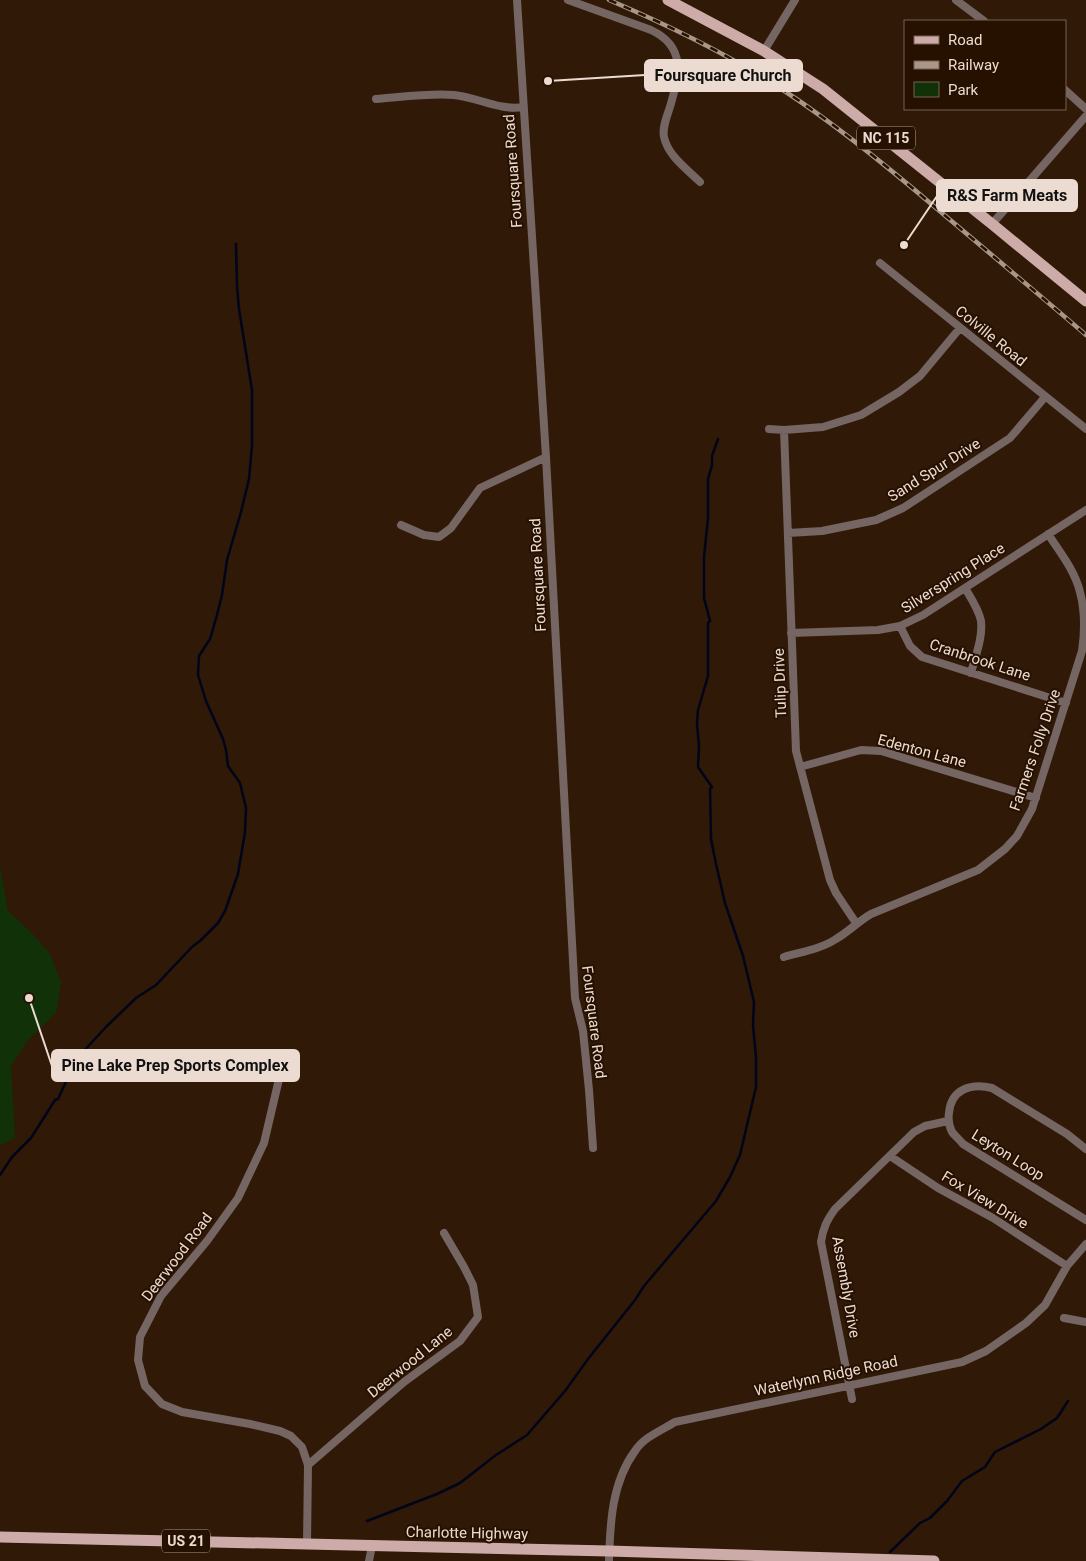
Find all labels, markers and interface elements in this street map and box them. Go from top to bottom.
legend [904,20,1066,110]
text: Road [948,31,982,49]
text: Railway [948,56,999,74]
callout: Foursquare Church [645,60,802,91]
text: Foursquare Church [655,66,792,85]
text: Park [948,81,979,99]
street label: Foursquare Road [500,114,526,228]
road number: NC 115 [857,126,915,150]
callout: R&S Farm Meats [937,180,1077,211]
text: R&S Farm Meats [947,186,1067,205]
street label: Colville Road [952,302,1030,370]
street label: Sand Spur Drive [884,434,984,506]
street label: Foursquare Road [526,518,550,632]
street label: Silverspring Place [898,539,1008,617]
street label: Cranbrook Lane [927,635,1033,685]
street label: Tulip Drive [770,648,790,718]
street label: Farmers Folly Drive [1006,687,1064,813]
street label: Edenton Lane [876,731,968,771]
street label: Foursquare Road [578,964,610,1080]
callout: Pine Lake Prep Sports Complex [52,1050,299,1081]
text: Pine Lake Prep Sports Complex [61,1056,289,1075]
street label: Leyton Loop [968,1126,1048,1184]
street label: Fox View Drive [939,1167,1031,1233]
street label: Deerwood Road [138,1209,216,1305]
street label: Assembly Drive [828,1235,864,1339]
street label: Deerwood Lane [364,1322,456,1402]
street label: Waterlynn Ridge Road [753,1352,899,1400]
street label: Charlotte Highway [406,1523,528,1543]
road number: US 21 [162,1530,210,1552]

